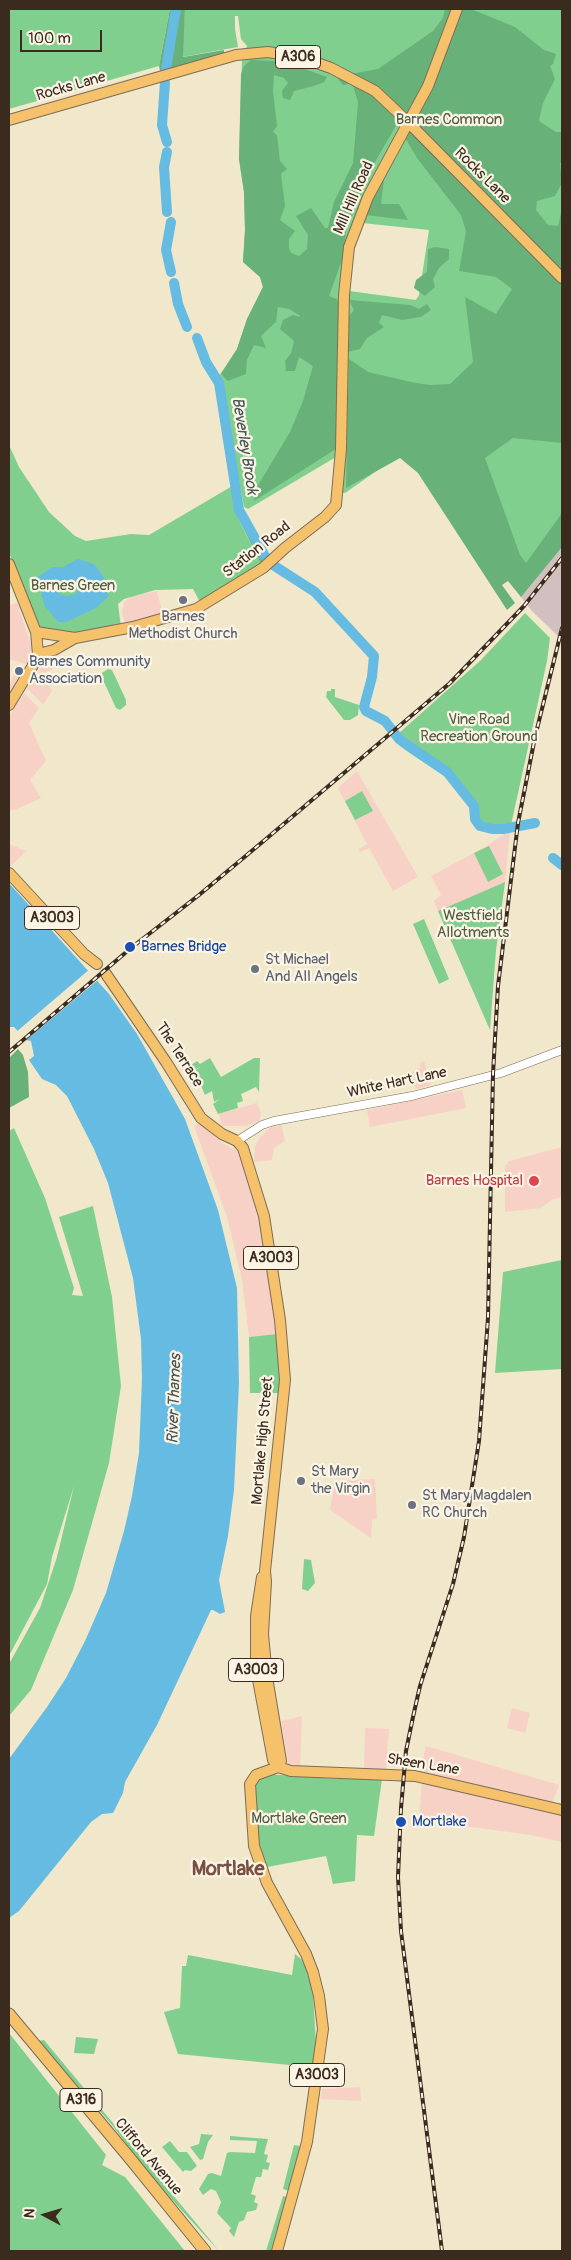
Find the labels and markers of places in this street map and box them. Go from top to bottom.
marker: Barnes Methodist Church [177,594,189,606]
place label: Barnes Methodist Church [128,608,238,643]
place label: Barnes Community Association [29,653,150,688]
marker: Barnes Community Association [13,665,25,677]
place label: Barnes Bridge [141,938,226,956]
marker: Barnes Bridge [123,940,137,954]
place label: St Michael And All Angels [265,951,357,986]
marker: St Michael And All Angels [249,963,261,975]
place label: Barnes Hospital [426,1172,523,1190]
marker: Barnes Hospital [527,1174,541,1188]
place label: St Mary the Virgin [311,1463,370,1498]
marker: St Mary the Virgin [295,1475,307,1487]
place label: St Mary Magdalen RC Church [422,1487,532,1522]
marker: St Mary Magdalen RC Church [406,1499,418,1511]
place label: Mortlake [412,1813,466,1831]
marker: Mortlake [394,1815,408,1829]

